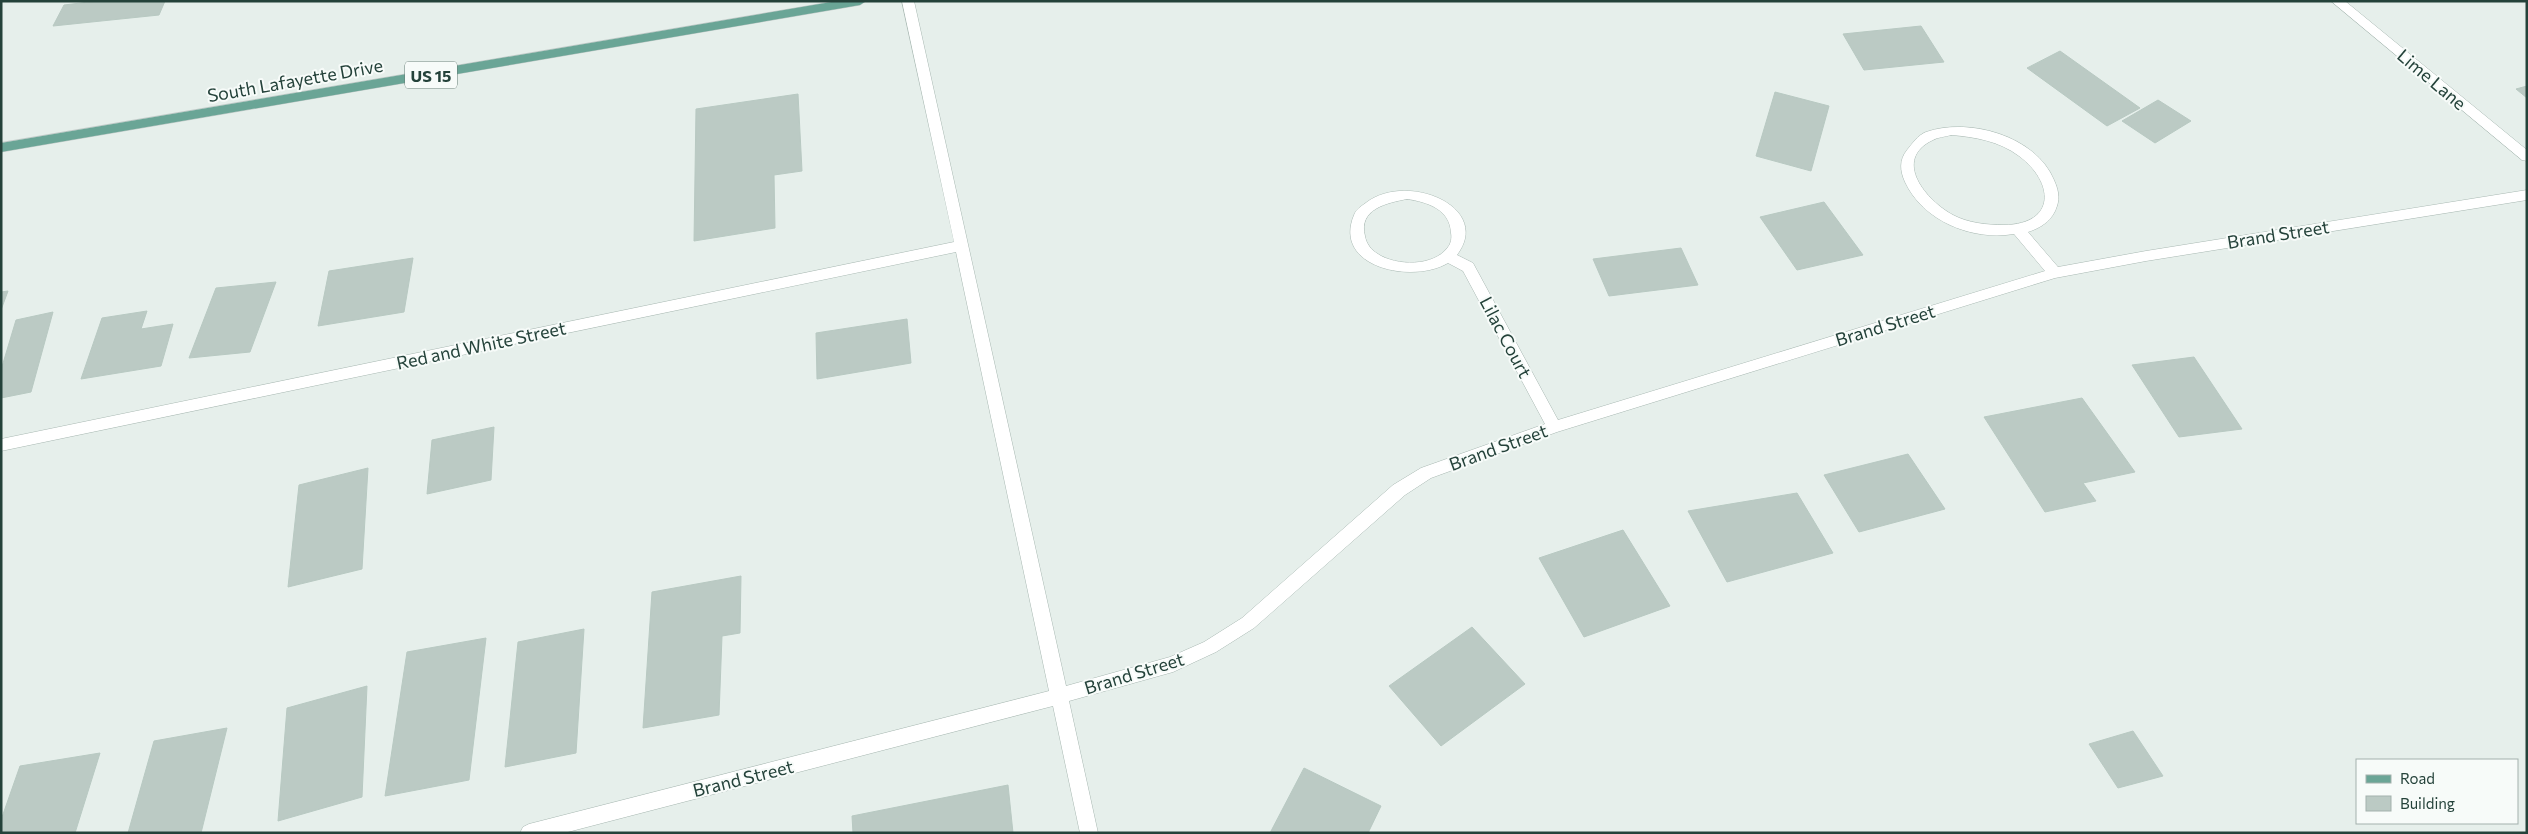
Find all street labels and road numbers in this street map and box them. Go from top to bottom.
street label: Lime Lane [2393,44,2471,114]
street label: South Lafayette Drive [206,54,384,106]
road number: US 15 [405,62,457,88]
street label: Brand Street [2225,215,2331,253]
street label: Lilac Court [1475,293,1537,381]
street label: Brand Street [1832,299,1938,351]
street label: Red and White Street [394,316,568,374]
street label: Brand Street [1446,419,1550,475]
street label: Brand Street [1081,647,1187,699]
street label: Brand Street [690,755,796,801]

